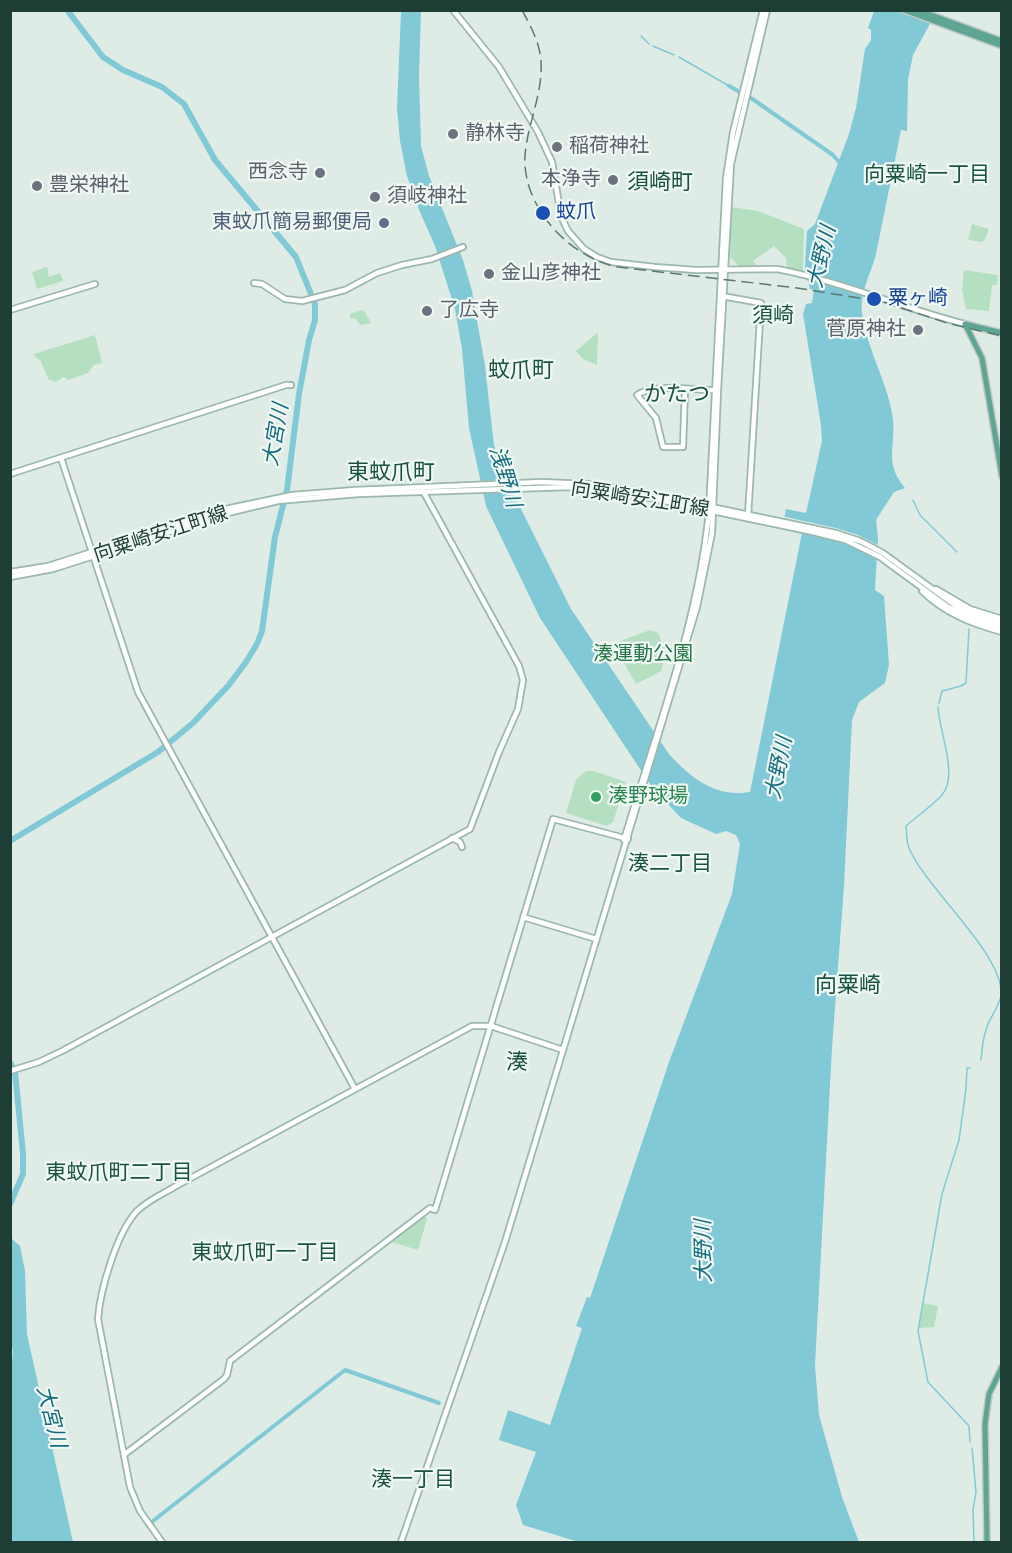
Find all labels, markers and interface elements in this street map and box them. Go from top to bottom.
place label: 静林寺 [465,122,525,146]
marker: 静林寺 [446,127,460,141]
place label: 稲荷神社 [569,135,649,159]
marker: 稲荷神社 [550,140,564,154]
place label: 西念寺 [248,161,308,185]
district label: 向粟崎一丁目 [864,163,990,189]
marker: 西念寺 [313,166,327,180]
place label: 本浄寺 [541,168,601,192]
district label: 須崎町 [627,170,693,196]
marker: 本浄寺 [606,173,620,187]
place label: 豊栄神社 [49,174,129,198]
marker: 豊栄神社 [30,179,44,193]
place label: 須岐神社 [387,185,467,209]
marker: 須岐神社 [368,190,382,204]
place label: 蚊爪 [556,201,596,225]
marker: 蚊爪 [534,204,552,222]
place label: 東蚊爪簡易郵便局 [212,211,372,235]
marker: 東蚊爪簡易郵便局 [377,216,391,230]
water label: 大野川 [804,223,842,291]
place label: 金山彦神社 [501,262,601,286]
marker: 金山彦神社 [482,267,496,281]
place label: 粟ヶ崎 [888,287,948,311]
marker: 粟ヶ崎 [865,290,883,308]
place label: 了広寺 [439,299,499,323]
marker: 了広寺 [420,304,434,318]
district label: 須崎 [752,304,794,330]
place label: 菅原神社 [826,318,906,342]
marker: 菅原神社 [911,323,925,337]
district label: 蚊爪町 [488,358,554,384]
district label: かたつ [644,382,710,408]
water label: 大宮川 [259,402,295,468]
water label: 浅野川 [483,443,525,511]
district label: 東蚊爪町 [347,460,435,486]
street label: 向粟崎安江町線 [569,477,711,523]
street label: 向粟崎安江町線 [91,502,231,568]
park label: 湊運動公園 [593,643,693,667]
water label: 大野川 [762,735,798,801]
place label: 湊野球場 [608,785,688,809]
marker: 湊野球場 [589,790,603,804]
district label: 湊二丁目 [628,852,712,878]
district label: 向粟崎 [815,973,881,999]
district label: 湊 [506,1050,528,1076]
district label: 東蚊爪町二丁目 [46,1161,192,1187]
water label: 大野川 [692,1219,718,1283]
district label: 東蚊爪町一丁目 [192,1241,338,1267]
water label: 大宮川 [30,1383,70,1451]
district label: 湊一丁目 [371,1468,455,1494]

